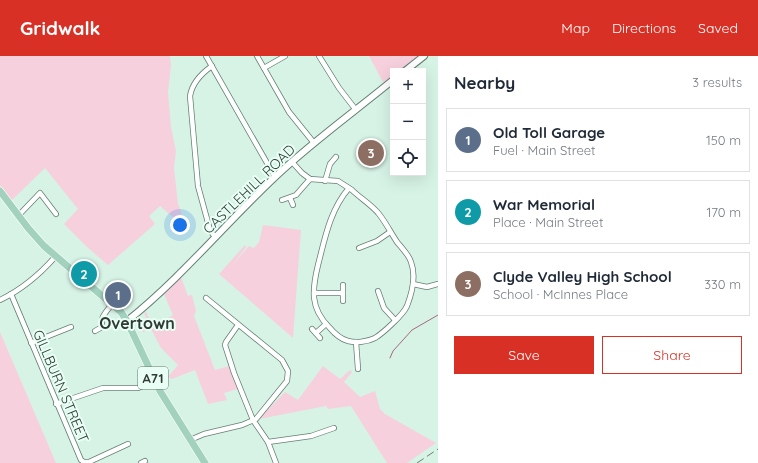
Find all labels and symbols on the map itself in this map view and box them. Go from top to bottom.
pin: 3 [358,138,384,168]
street label: CASTLEHILL ROAD [199,140,299,238]
your location [170,215,190,235]
pin: 2 [71,259,97,289]
pin: 1 [105,280,131,310]
district label: Overtown [99,313,175,333]
street label: GILLBURN STREET [29,327,93,445]
road number: A71 [138,367,168,389]

